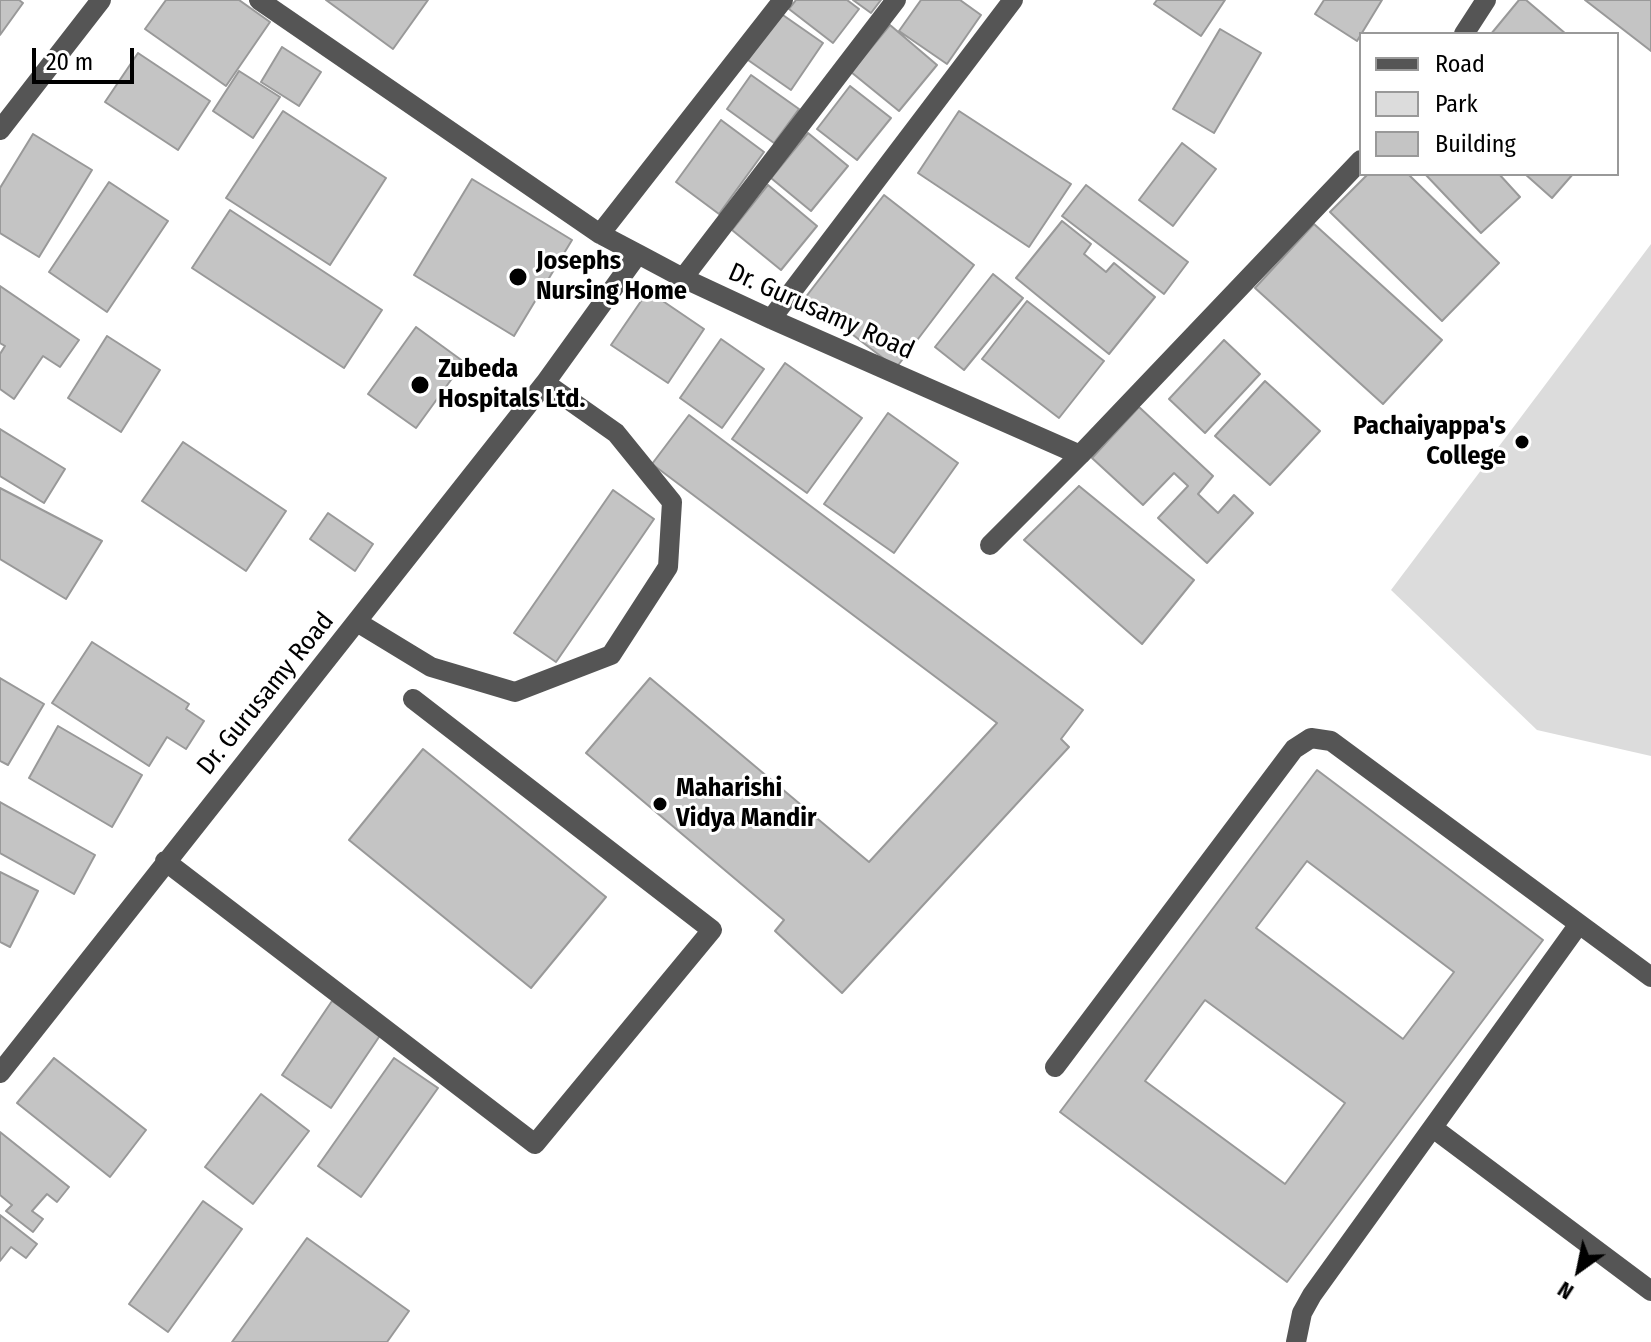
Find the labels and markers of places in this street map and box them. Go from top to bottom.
place label: Josephs Nursing Home [536,246,687,308]
marker: Josephs Nursing Home [507,266,529,288]
place label: Zubeda Hospitals Ltd. [438,354,585,416]
marker: Zubeda Hospitals Ltd. [409,374,431,396]
place label: Pachaiyappa's College [1353,411,1506,472]
marker: Pachaiyappa's College [1513,433,1531,451]
place label: Maharishi Vidya Mandir [676,773,816,834]
marker: Maharishi Vidya Mandir [651,795,669,813]

